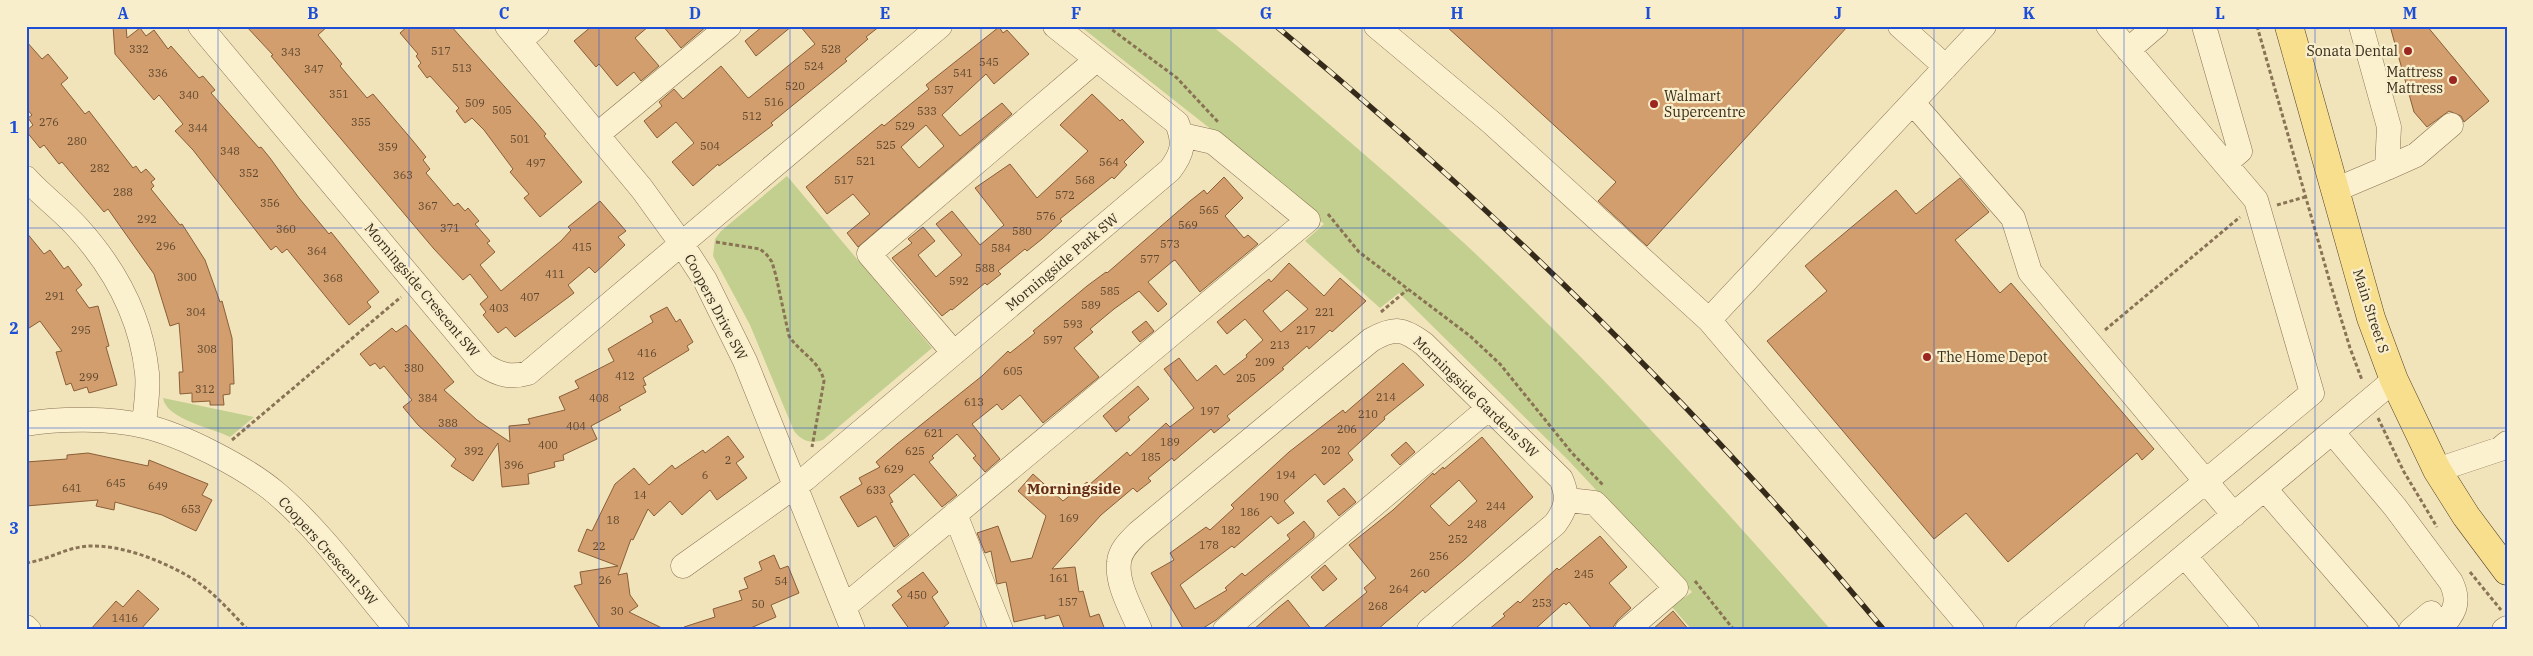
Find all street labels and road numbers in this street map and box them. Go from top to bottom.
street label: Morningside Park SW [1002,209,1123,315]
street label: Morningside Crescent SW [361,219,484,361]
street label: Coopers Drive SW [680,251,752,364]
street label: Main Street S [2349,267,2393,355]
street label: Morningside Gardens SW [1410,332,1543,462]
street label: Coopers Crescent SW [274,493,382,609]

